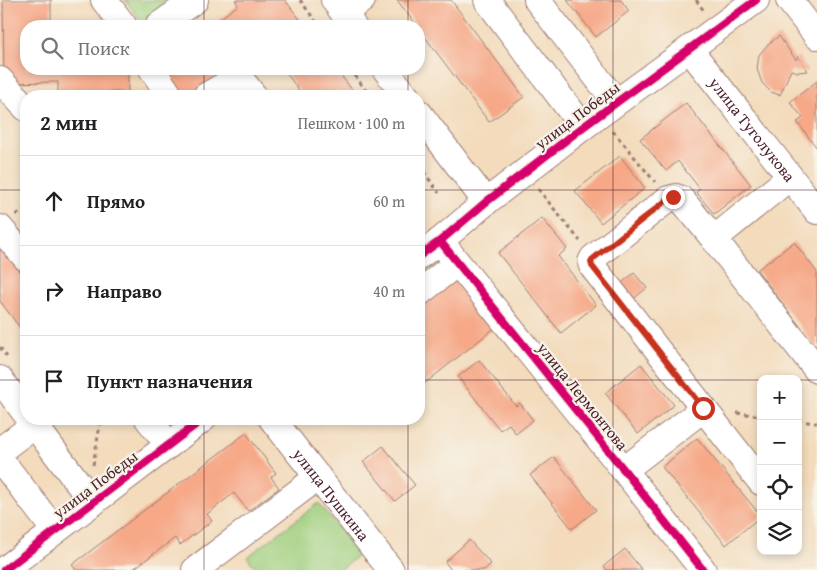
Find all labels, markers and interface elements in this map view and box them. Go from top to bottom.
search box [20,20,425,75]
icon: search [38,34,66,62]
text: Поиск [78,34,130,62]
street label: улица Туголукова [703,71,802,187]
street label: улица Победы [529,75,624,156]
text: 2 мин [40,107,97,138]
text: Пешком · 100 m [298,111,405,135]
route end [662,186,685,209]
icon: ahead [40,187,68,215]
text: Прямо [87,187,145,215]
text: 60 m [373,189,405,213]
icon: right [40,277,68,305]
text: Направо [87,277,162,305]
text: 40 m [373,279,405,303]
street label: улица Лермонтова [531,336,634,456]
icon: arrive [40,367,68,395]
text: Пункт назначения [87,367,253,395]
map controls [757,375,802,555]
button: + [757,375,802,420]
route start [692,397,715,420]
button: − [757,420,802,465]
street label: улица Пушкина [287,442,376,546]
street label: улица Победы [47,444,142,525]
button: locate [757,465,802,510]
button: layers [757,510,802,555]

